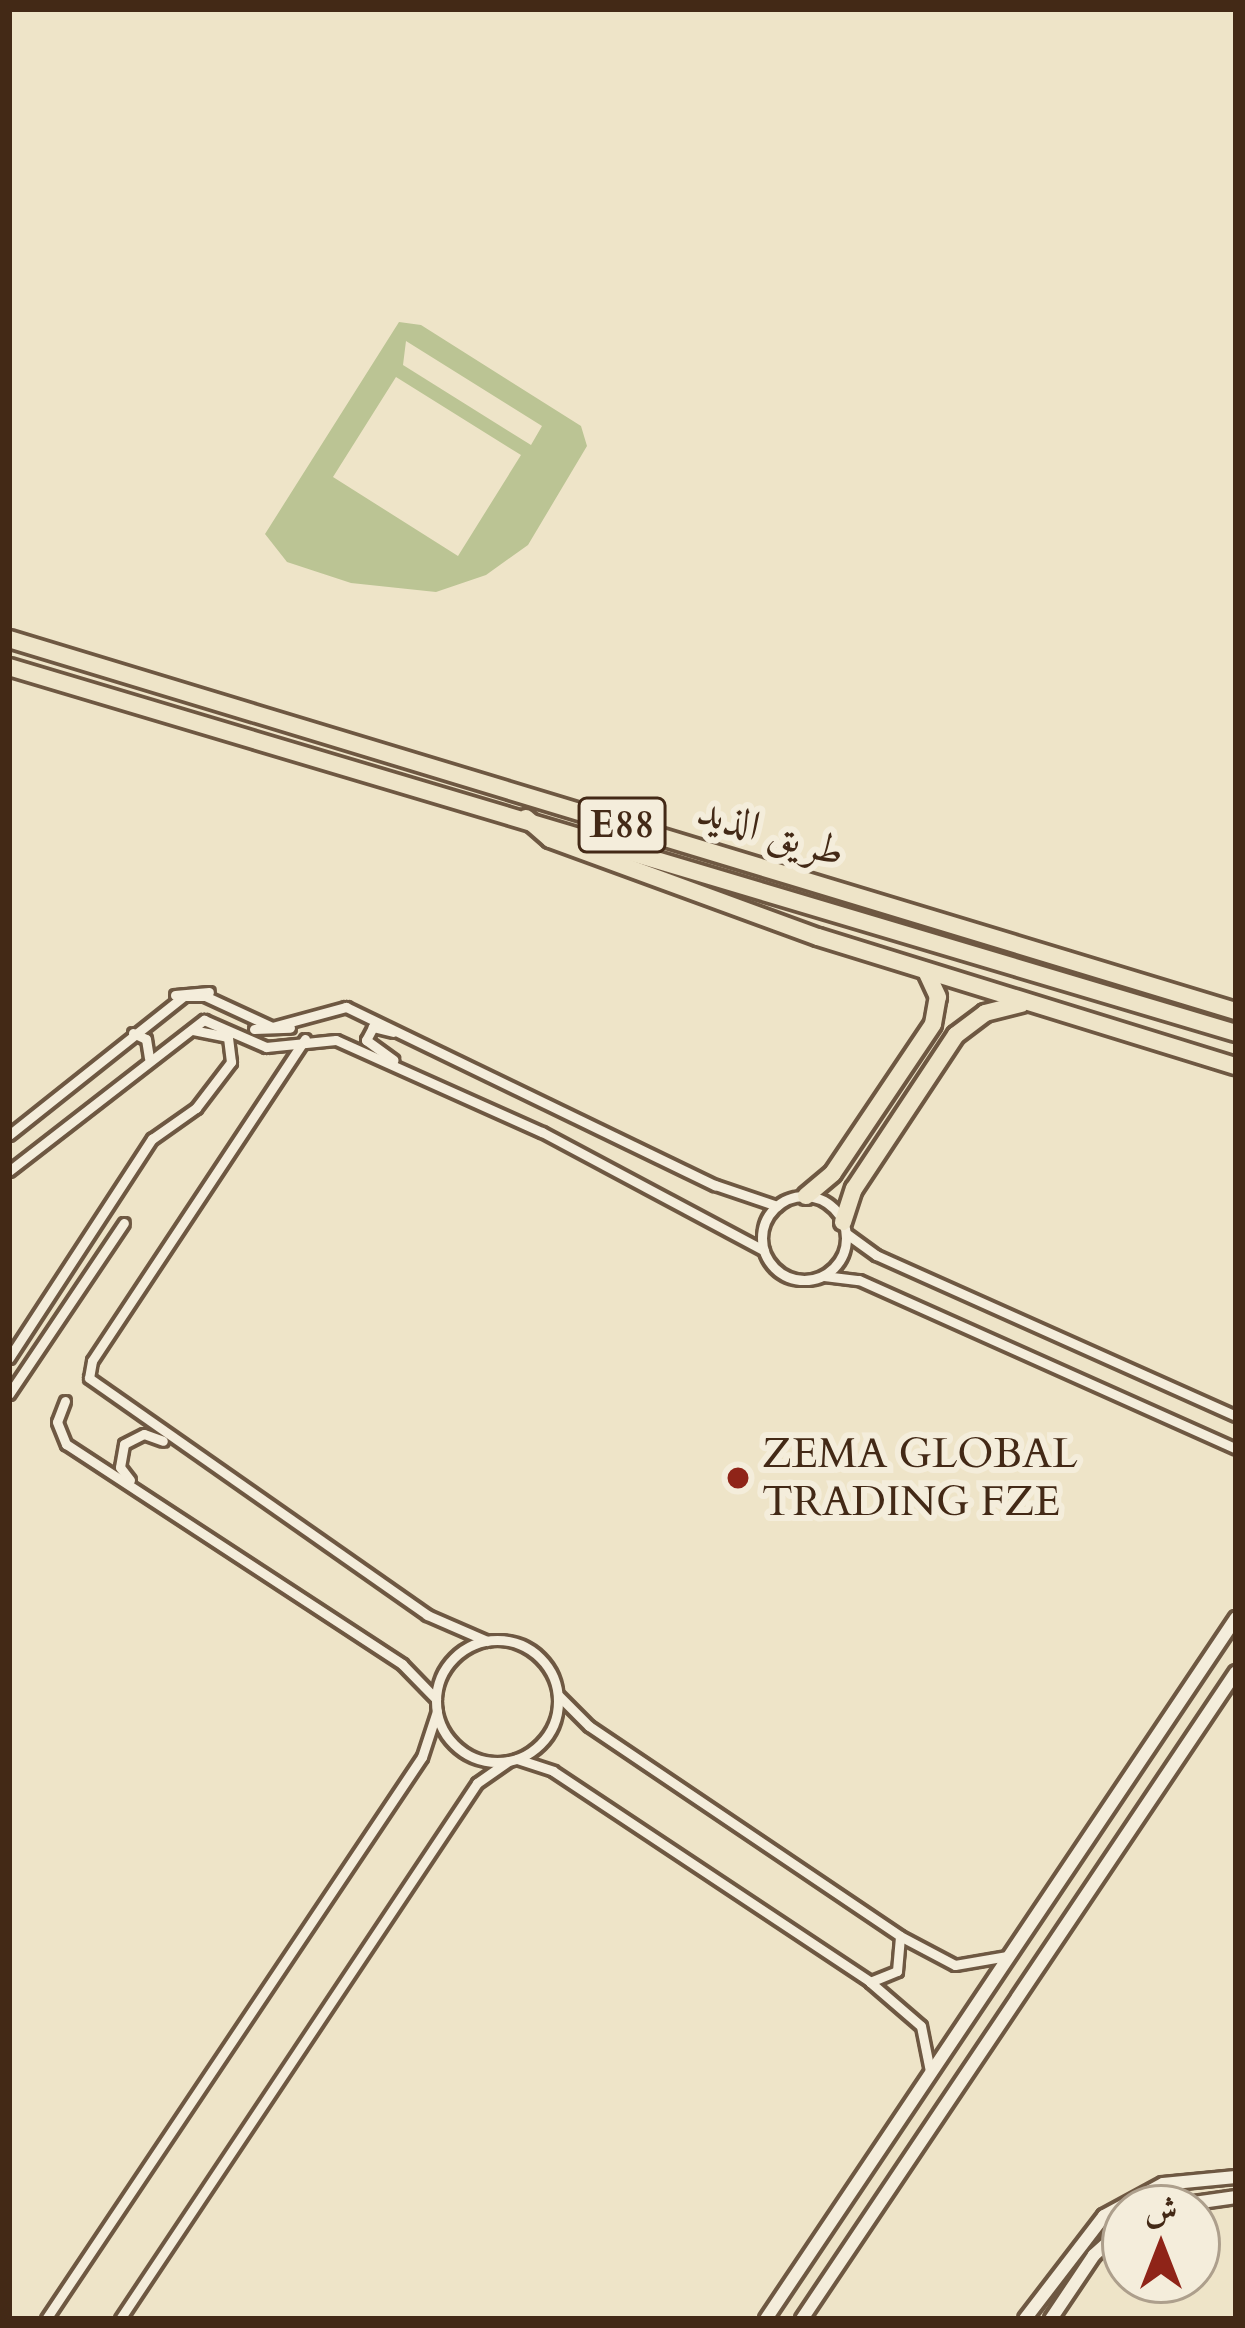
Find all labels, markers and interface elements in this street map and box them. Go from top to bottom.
street label: طريق الذيد [691,786,851,878]
road number: E88 [577,792,667,858]
place label: ZEMA GLOBAL TRADING FZE [762,1429,1077,1528]
marker: ZEMA GLOBAL TRADING FZE [725,1465,751,1491]
north arrow [1101,2184,1221,2304]
text: ش [1145,2188,1177,2233]

